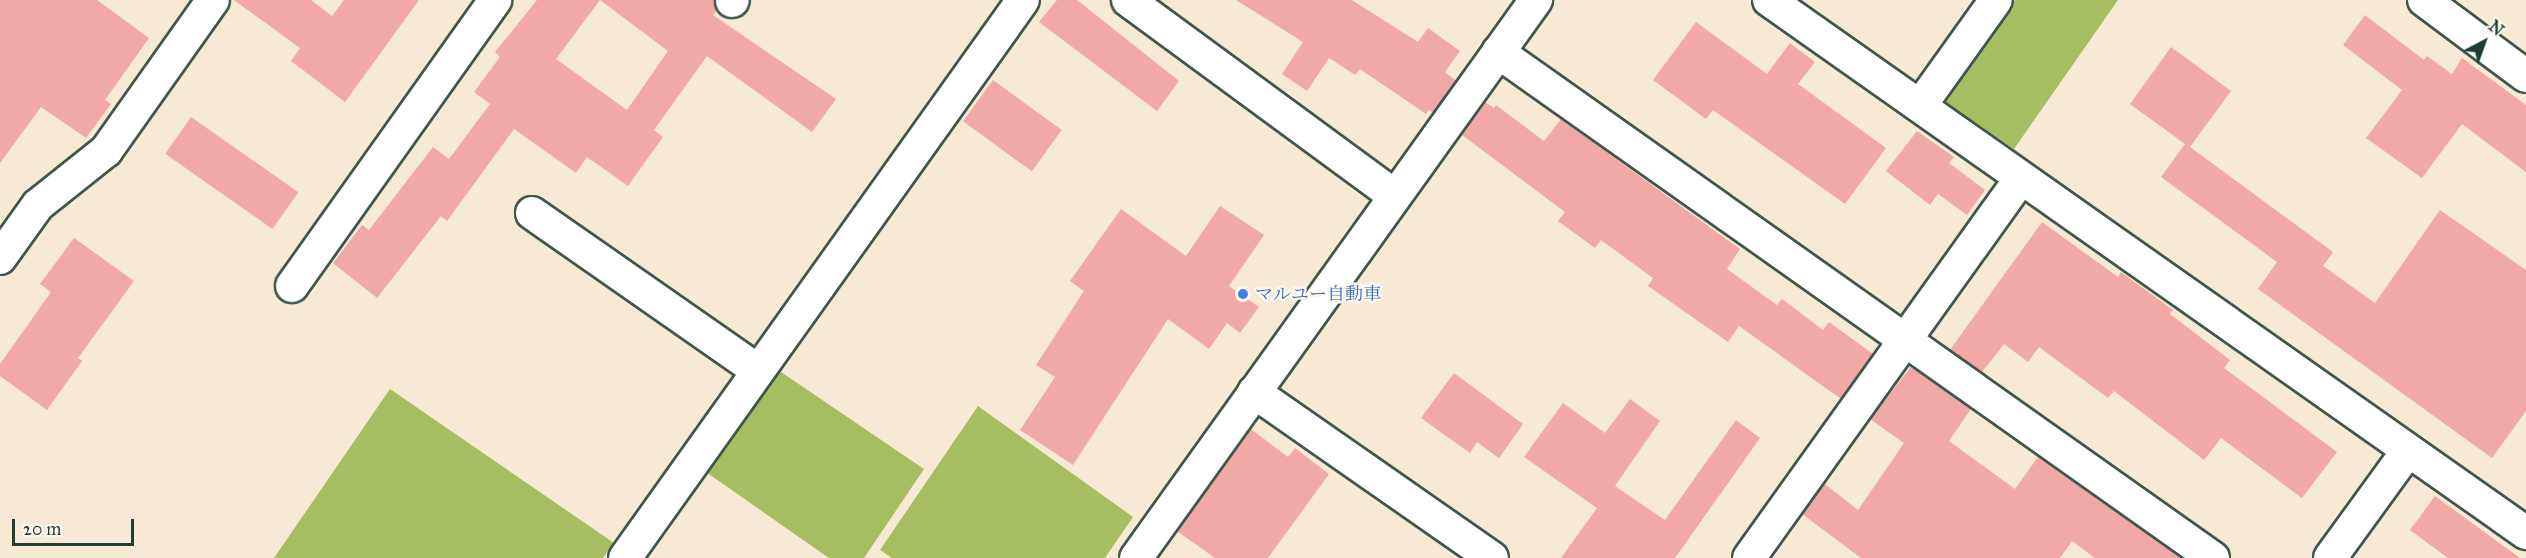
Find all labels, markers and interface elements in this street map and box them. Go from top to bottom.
north arrow [2454,12,2514,72]
text: N [2485,16,2507,40]
place label: マルユー自動車 [1255,283,1381,305]
marker: マルユー自動車 [1236,287,1250,301]
scale bar [15,507,136,545]
text: 20 m [23,518,61,540]

